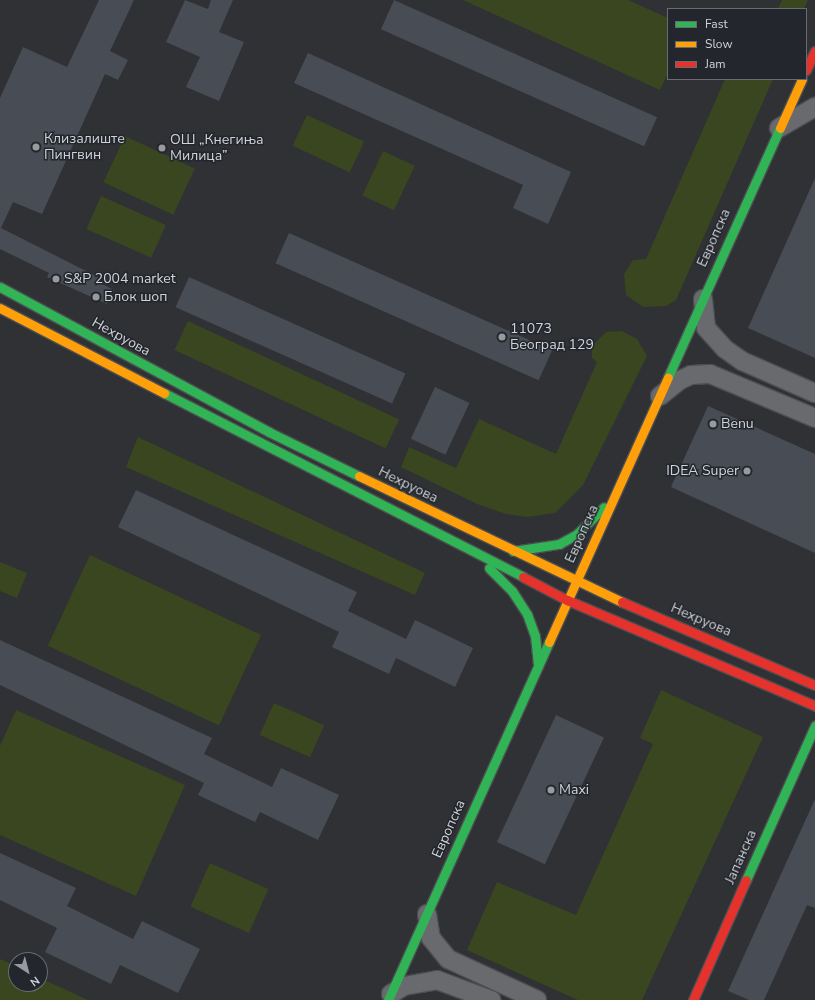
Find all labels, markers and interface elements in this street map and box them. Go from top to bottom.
legend [667,8,807,80]
text: Fast [705,16,728,32]
text: Slow [705,36,733,52]
text: Jam [705,56,726,72]
place label: Клизалиште Пингвин [44,131,125,164]
place label: ОШ „Кнегиња Милица” [170,132,264,164]
marker: Клизалиште Пингвин [31,142,41,152]
marker: ОШ „Кнегиња Милица” [157,143,167,153]
street label: Европска [694,206,734,270]
place label: S&P 2004 market [64,271,176,287]
marker: S&P 2004 market [51,274,61,284]
place label: Блок шоп [104,289,167,305]
marker: Блок шоп [91,292,101,302]
street label: Нехруова [89,314,153,360]
place label: 11073 Београд 129 [510,321,594,354]
marker: 11073 Београд 129 [497,332,507,342]
place label: Benu [721,416,754,432]
marker: Benu [708,419,718,429]
street label: Нехруова [375,463,441,507]
place label: IDEA Super [666,463,739,479]
marker: IDEA Super [742,466,752,476]
street label: Европска [562,502,602,566]
street label: Нехруова [668,600,734,640]
place label: Maxi [559,782,589,798]
marker: Maxi [546,785,556,795]
street label: Европска [429,797,469,861]
street label: Јапанска [722,827,760,887]
north arrow [8,952,48,992]
text: N [27,973,43,990]

